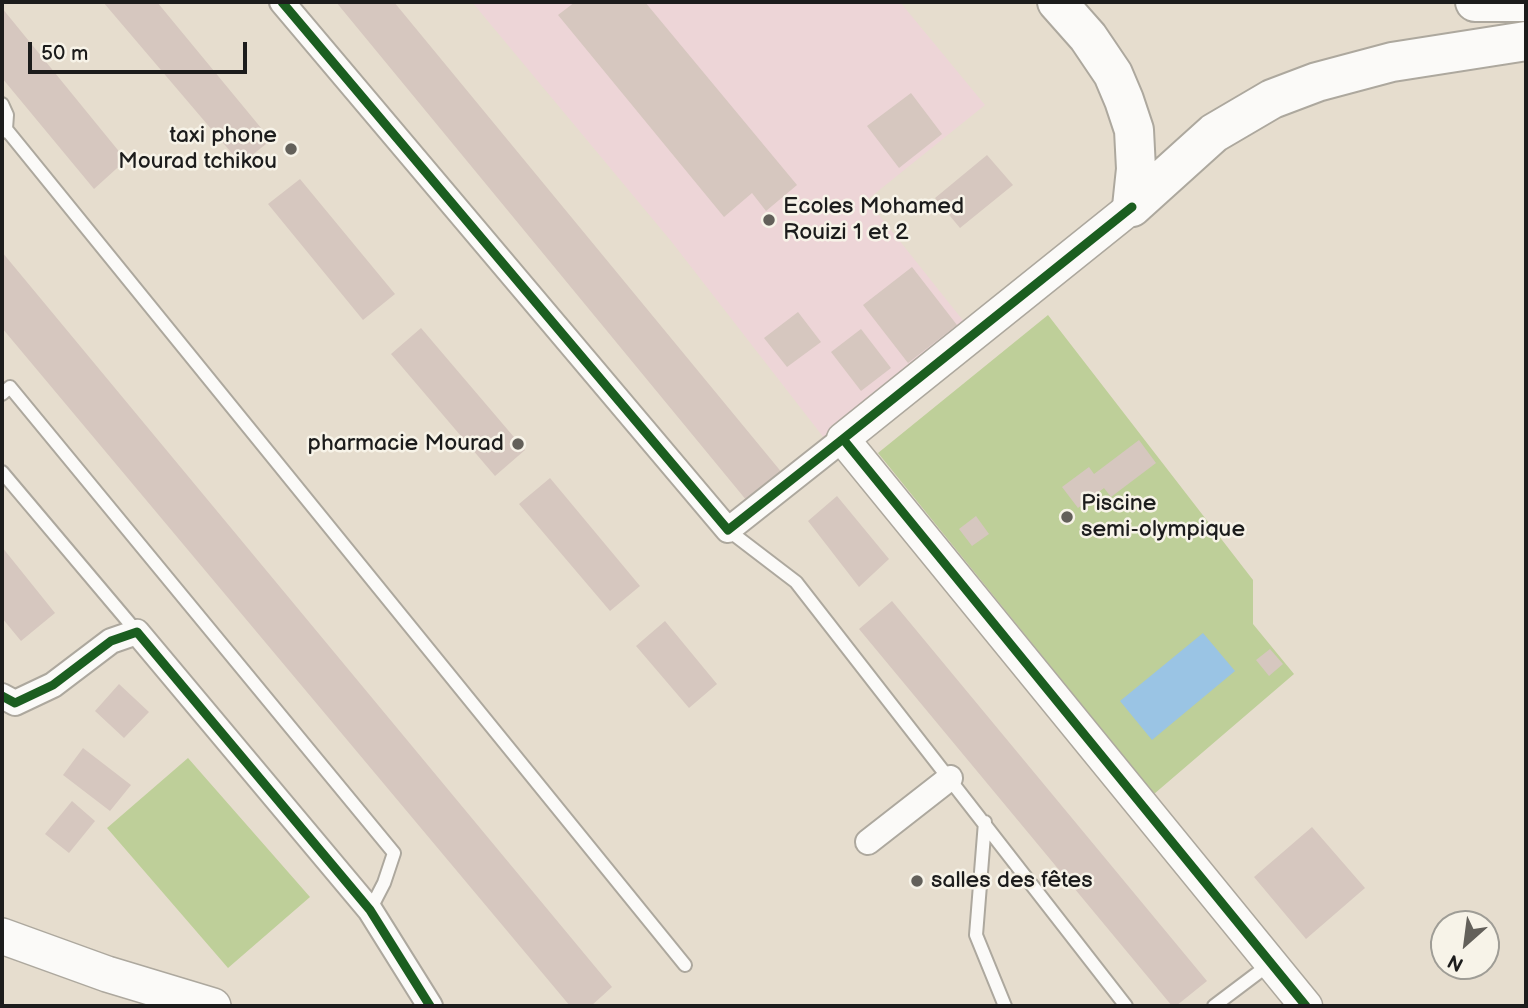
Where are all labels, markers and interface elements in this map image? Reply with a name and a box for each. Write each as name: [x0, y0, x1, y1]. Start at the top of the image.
scale bar: [32, 28, 250, 72]
text: 50 m: [41, 41, 88, 66]
place label: taxi phone Mourad tchikou: [118, 122, 277, 176]
marker: taxi phone Mourad tchikou: [283, 141, 299, 157]
place label: Ecoles Mohamed Rouizi 1 et 2: [783, 193, 964, 247]
marker: Ecoles Mohamed Rouizi 1 et 2: [761, 212, 777, 228]
place label: pharmacie Mourad: [308, 430, 504, 458]
marker: pharmacie Mourad: [510, 436, 526, 452]
place label: Piscine semi-olympique: [1081, 490, 1245, 544]
marker: Piscine semi-olympique: [1059, 509, 1075, 525]
place label: salles des fêtes: [931, 867, 1093, 895]
marker: salles des fêtes: [909, 873, 925, 889]
north arrow: [1430, 910, 1500, 980]
text: N: [1444, 949, 1468, 976]

